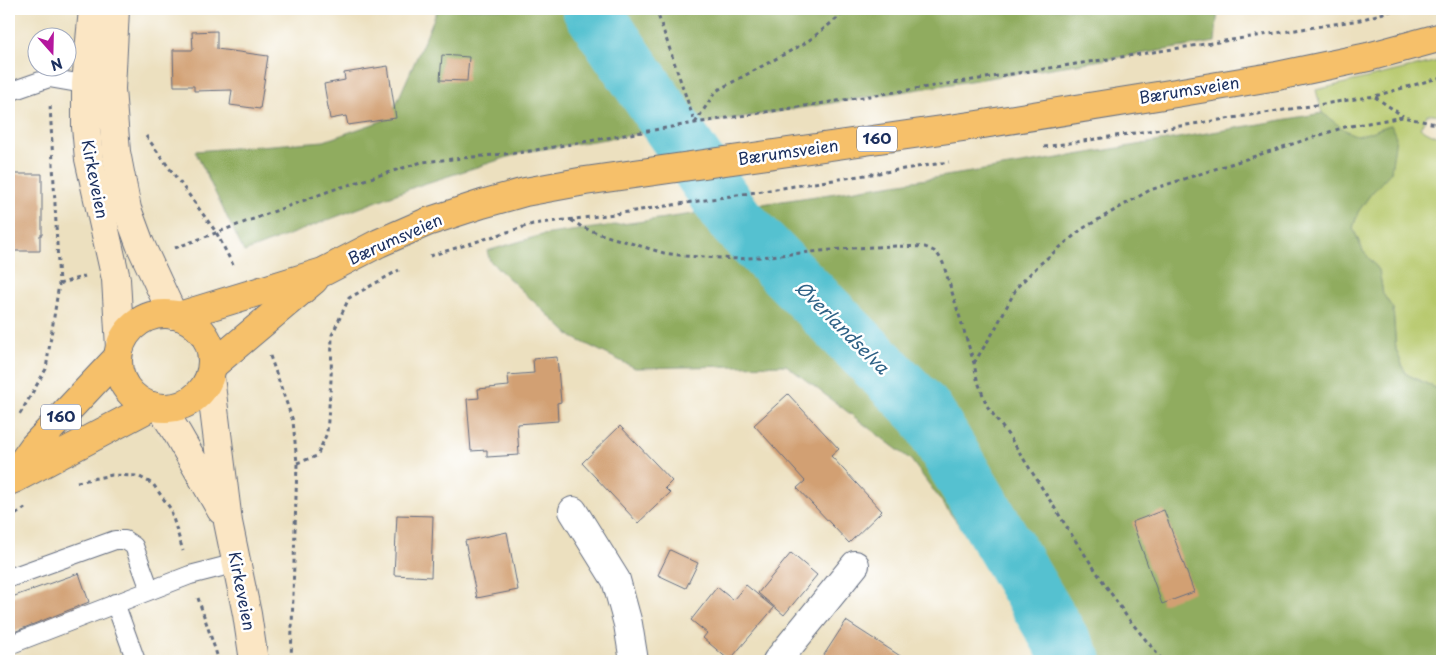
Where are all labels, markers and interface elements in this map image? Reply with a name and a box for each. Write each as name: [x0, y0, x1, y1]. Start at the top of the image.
north arrow: [28, 28, 78, 78]
text: N: [48, 53, 65, 76]
street label: Bærumsveien: [1137, 69, 1241, 109]
road number: 160: [857, 126, 897, 152]
street label: Bærumsveien: [736, 132, 840, 170]
street label: Kirkeveien: [77, 137, 115, 220]
street label: Bærumsveien: [343, 207, 446, 270]
water label: Øverlandselva: [790, 274, 896, 380]
road number: 160: [41, 404, 81, 430]
street label: Kirkeveien: [224, 549, 262, 632]

